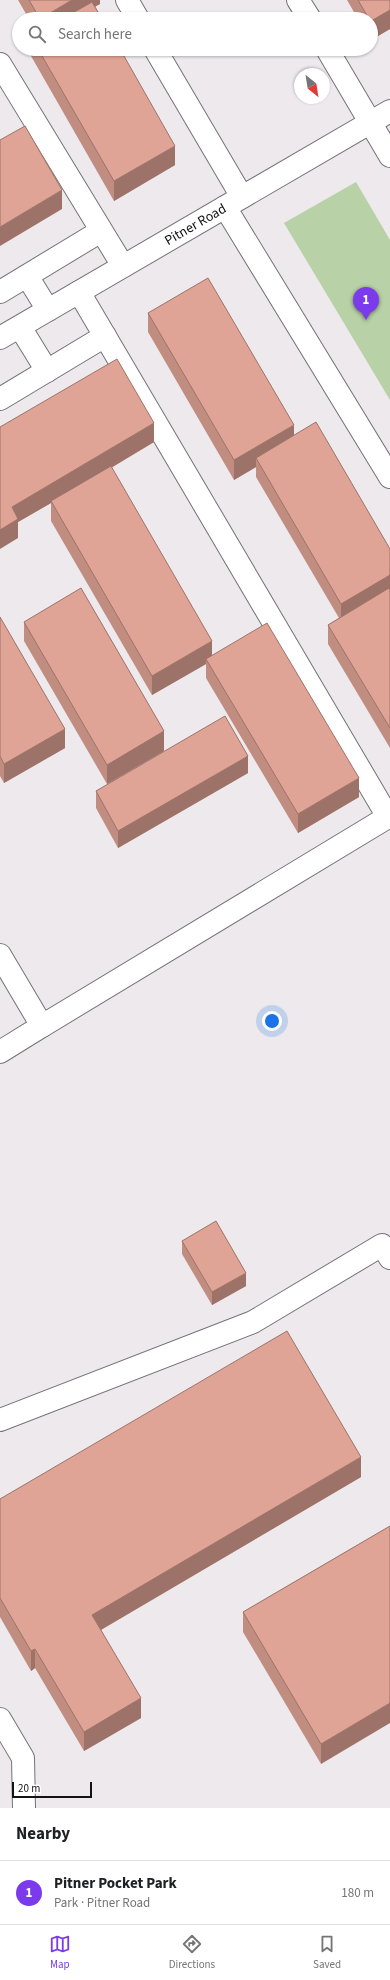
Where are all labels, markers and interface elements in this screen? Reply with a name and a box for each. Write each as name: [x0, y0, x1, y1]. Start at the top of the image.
search box: [12, 12, 378, 56]
icon: search: [26, 23, 48, 45]
text: Search here: [58, 24, 132, 45]
north arrow: [294, 68, 330, 104]
street label: Pitner Road: [161, 199, 230, 251]
pin: 1: [353, 287, 379, 320]
your location: [262, 1011, 282, 1031]
scale bar: [12, 1780, 92, 1799]
text: 20 m: [18, 1781, 40, 1796]
text: Nearby: [16, 1822, 70, 1846]
text: Pitner Pocket Park: [54, 1873, 177, 1894]
text: 1: [26, 1884, 32, 1902]
text: 180 m: [341, 1884, 374, 1902]
text: Park · Pitner Road: [54, 1894, 150, 1912]
tab: Map: [49, 1933, 71, 1972]
tab: Directions: [169, 1933, 215, 1972]
tab: Saved: [313, 1933, 341, 1972]

